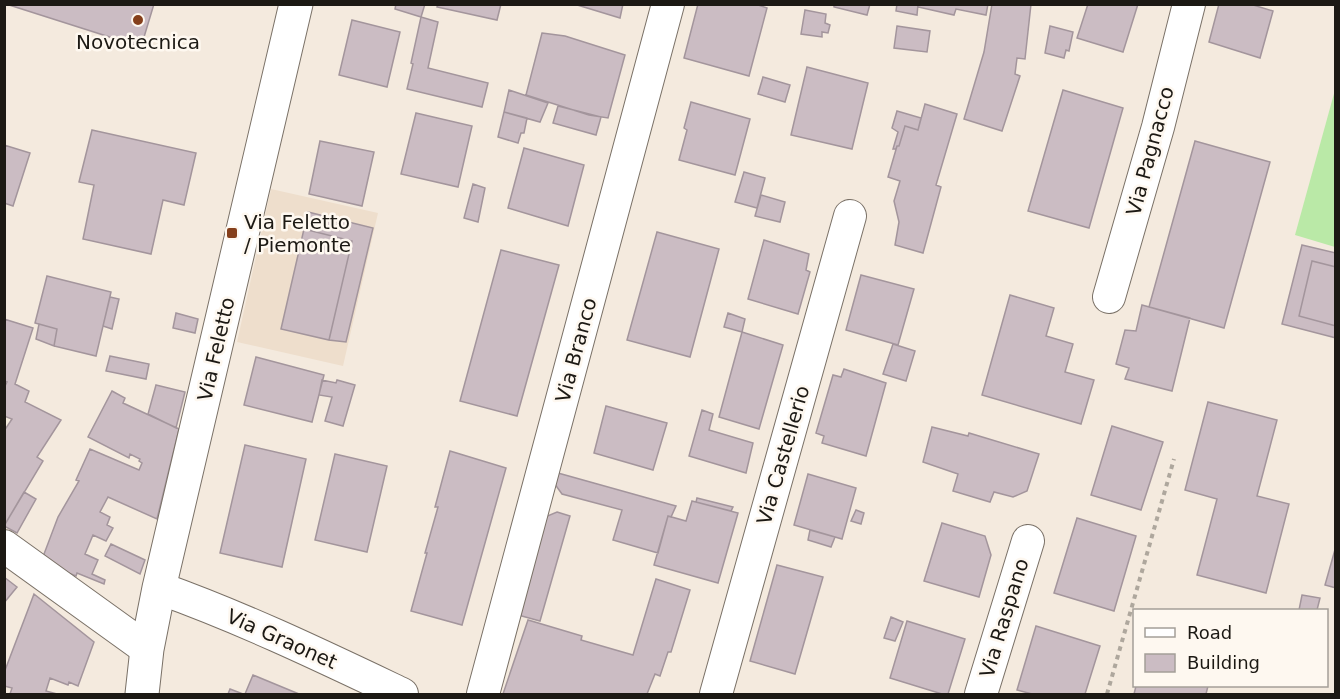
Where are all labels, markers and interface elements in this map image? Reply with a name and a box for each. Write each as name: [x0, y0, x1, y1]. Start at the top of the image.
marker: Novotecnica: [131, 13, 145, 27]
place label: Novotecnica: [76, 30, 200, 54]
street label: Via Pagnacco: [1121, 84, 1179, 218]
place label: Via Feletto / Piemonte: [244, 210, 351, 257]
marker: Via Feletto / Piemonte: [225, 226, 239, 240]
street label: Via Feletto: [192, 295, 240, 403]
street label: Via Branco: [550, 295, 602, 405]
street label: Via Castellerio: [752, 383, 814, 527]
street label: Via Raspano: [974, 555, 1034, 681]
street label: Via Graonet: [223, 604, 341, 674]
legend: [1133, 609, 1328, 687]
text: Road: [1187, 622, 1232, 643]
text: Building: [1187, 652, 1260, 673]

